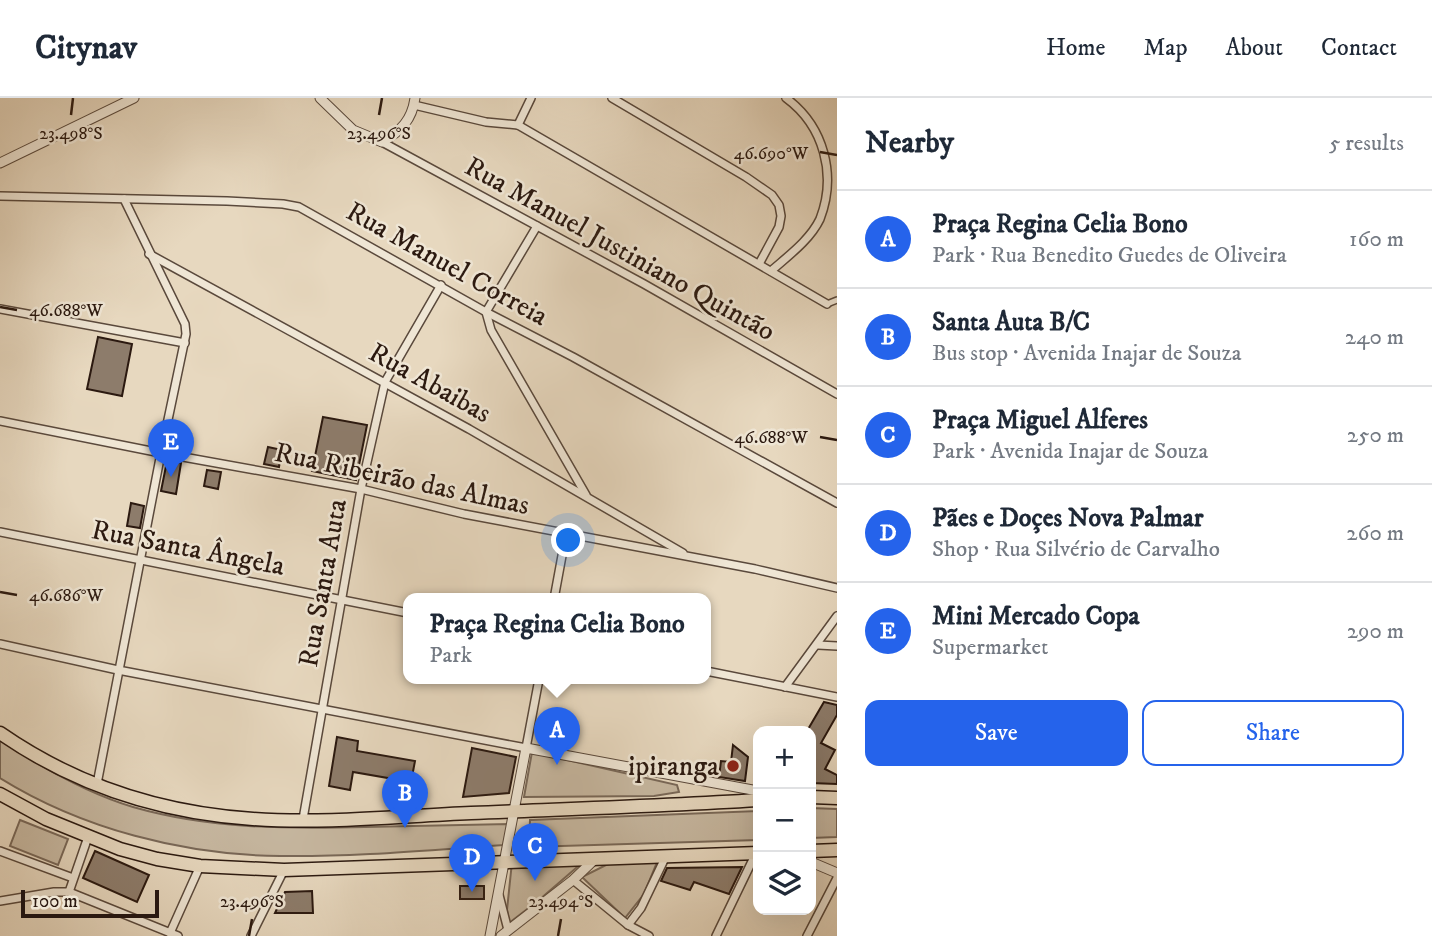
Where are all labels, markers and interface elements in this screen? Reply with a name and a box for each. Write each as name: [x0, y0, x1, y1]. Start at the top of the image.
text: Citynav: [35, 28, 137, 69]
text: Home: [1046, 33, 1105, 63]
text: Map: [1143, 33, 1188, 63]
text: About: [1226, 33, 1283, 63]
text: Contact: [1321, 33, 1397, 63]
text: 23.498°S: [39, 123, 103, 145]
text: 23.496°S: [347, 123, 411, 145]
text: Nearby: [865, 125, 954, 162]
text: 5 results: [1329, 129, 1404, 158]
text: 46.690°W: [734, 143, 809, 165]
street label: Rua Manuel Justiniano Quintão: [459, 149, 781, 349]
street label: Rua Manuel Correia: [340, 194, 554, 334]
text: Praça Regina Celia Bono: [932, 208, 1188, 241]
text: A: [881, 225, 895, 254]
text: 160 m: [1349, 225, 1404, 254]
text: Park · Rua Benedito Guedes de Oliveira: [932, 241, 1287, 270]
text: 46.688°W: [29, 300, 103, 322]
text: Santa Auta B/C: [932, 306, 1090, 339]
text: B: [881, 323, 895, 352]
text: 240 m: [1345, 323, 1404, 352]
street label: Rua Abaibas: [363, 335, 497, 431]
text: Bus stop · Avenida Inajar de Souza: [932, 339, 1241, 368]
text: Praça Miguel Alferes: [932, 404, 1148, 437]
pin: E: [148, 419, 194, 477]
text: C: [880, 421, 896, 450]
text: 250 m: [1347, 421, 1404, 450]
text: 46.688°W: [734, 427, 808, 449]
street label: Rua Ribeirão das Almas: [271, 435, 533, 523]
text: Park · Avenida Inajar de Souza: [932, 437, 1208, 466]
street label: Rua Santa Auta: [291, 496, 355, 670]
text: Pães e Doçes Nova Palmar: [932, 502, 1203, 535]
street label: Rua Santa Ângela: [88, 511, 288, 584]
text: D: [879, 519, 897, 548]
text: 260 m: [1346, 519, 1404, 548]
your location: [551, 523, 585, 557]
text: Shop · Rua Silvério de Carvalho: [932, 535, 1220, 564]
text: 46.686°W: [29, 585, 104, 607]
popup: [403, 593, 711, 684]
text: Mini Mercado Copa: [932, 600, 1140, 633]
text: Praça Regina Celia Bono: [429, 608, 685, 641]
text: E: [880, 617, 896, 646]
text: 290 m: [1347, 617, 1404, 646]
text: Supermarket: [932, 633, 1048, 662]
text: Park: [429, 641, 472, 670]
button: Save: [865, 700, 1128, 766]
button: Share: [1142, 700, 1404, 766]
pin: A: [534, 707, 580, 765]
map controls: [753, 726, 816, 915]
button: +: [753, 726, 816, 789]
place label: ipiranga: [628, 749, 719, 784]
marker: ipiranga: [725, 758, 741, 774]
pin: B: [382, 770, 428, 828]
button: −: [753, 789, 816, 852]
pin: C: [512, 823, 558, 881]
pin: D: [449, 834, 495, 892]
button: layers: [753, 852, 816, 915]
scale bar: [21, 887, 159, 919]
text: 100 m: [32, 890, 78, 913]
text: 23.496°S: [220, 891, 284, 913]
text: 23.494°S: [529, 891, 593, 913]

